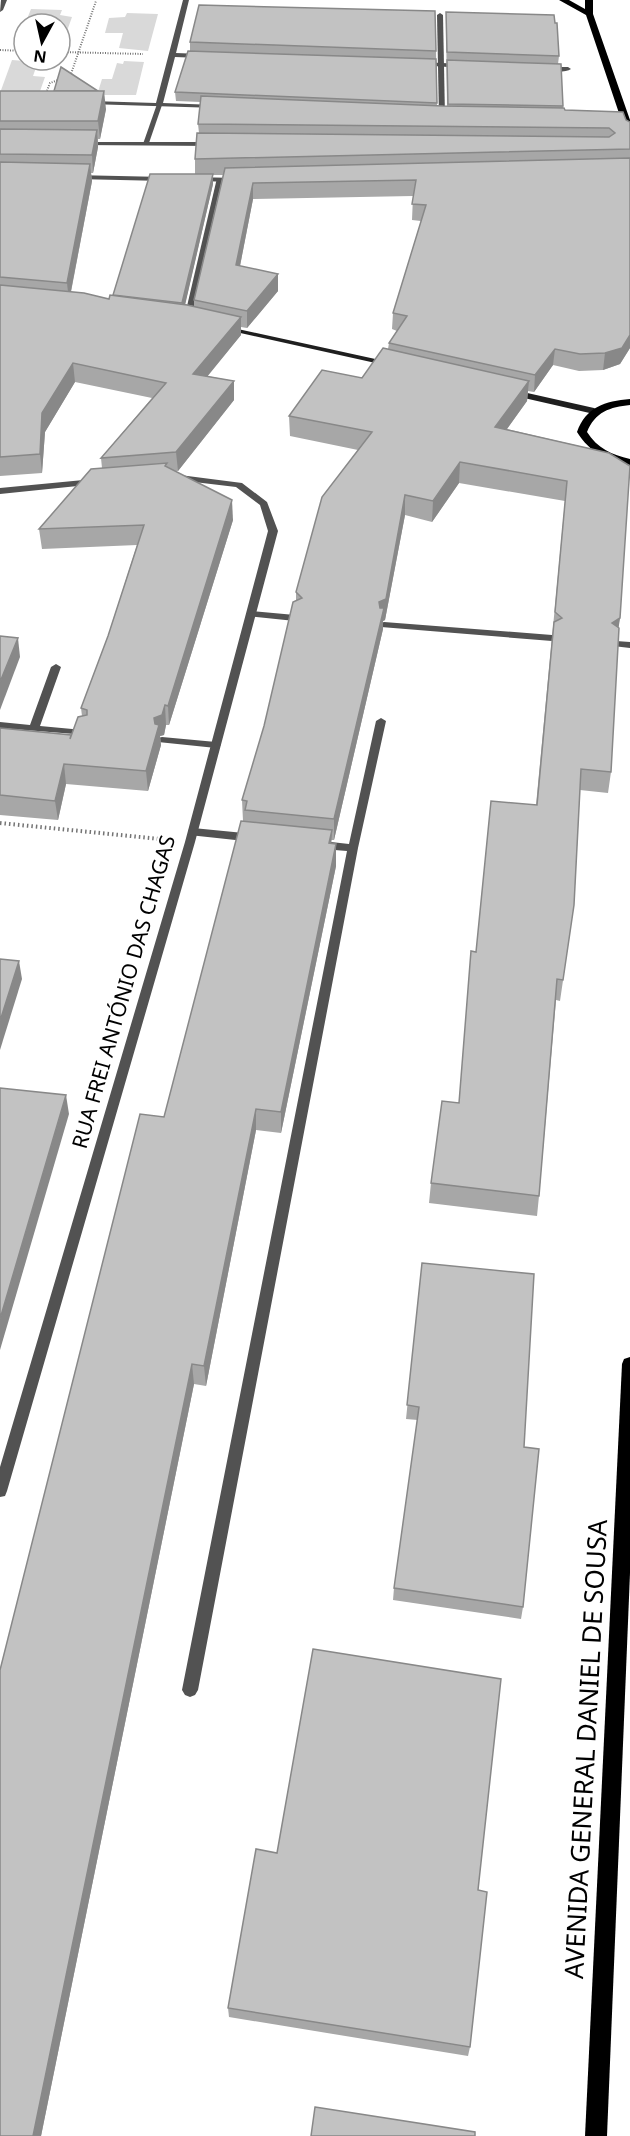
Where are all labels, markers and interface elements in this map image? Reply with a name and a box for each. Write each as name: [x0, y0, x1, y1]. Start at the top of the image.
north arrow: [12, 12, 72, 72]
text: N: [32, 45, 48, 69]
street label: RUA FREI ANTÓNIO DAS CHAGAS: [65, 832, 181, 1152]
street label: AVENIDA GENERAL DANIEL DE SOUSA: [555, 1518, 615, 1980]

